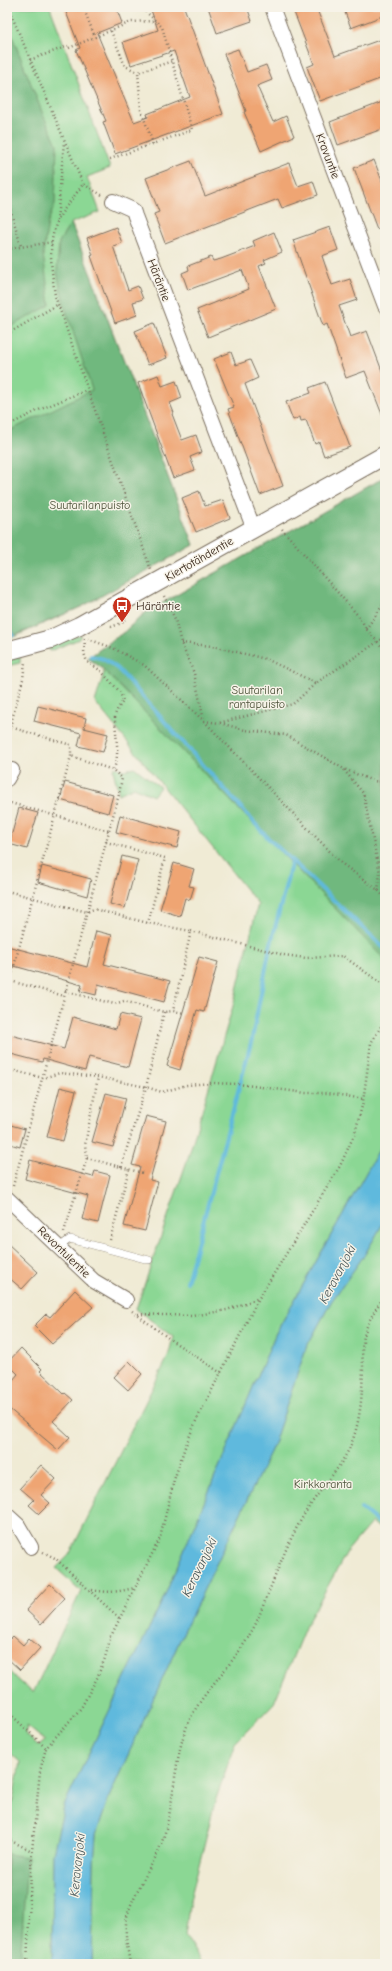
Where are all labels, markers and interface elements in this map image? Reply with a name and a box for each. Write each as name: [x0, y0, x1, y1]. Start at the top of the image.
street label: Kravuntie: [313, 131, 343, 181]
street label: Häräntie: [145, 257, 173, 303]
park label: Suutarilanpuisto: [50, 498, 130, 512]
street label: Kiertotähdentie: [162, 534, 236, 584]
bus stop icon: Häräntie: [111, 595, 133, 623]
place label: Häräntie: [136, 599, 180, 613]
park label: Suutarilan rantapuisto: [229, 683, 285, 711]
street label: Revontulentie: [35, 1223, 93, 1281]
water label: Keravanjoki: [315, 1241, 359, 1306]
park label: Kirkkoranta: [294, 1477, 352, 1491]
water label: Keravanjoki: [178, 1534, 220, 1599]
water label: Keravanjoki: [66, 1831, 88, 1898]

